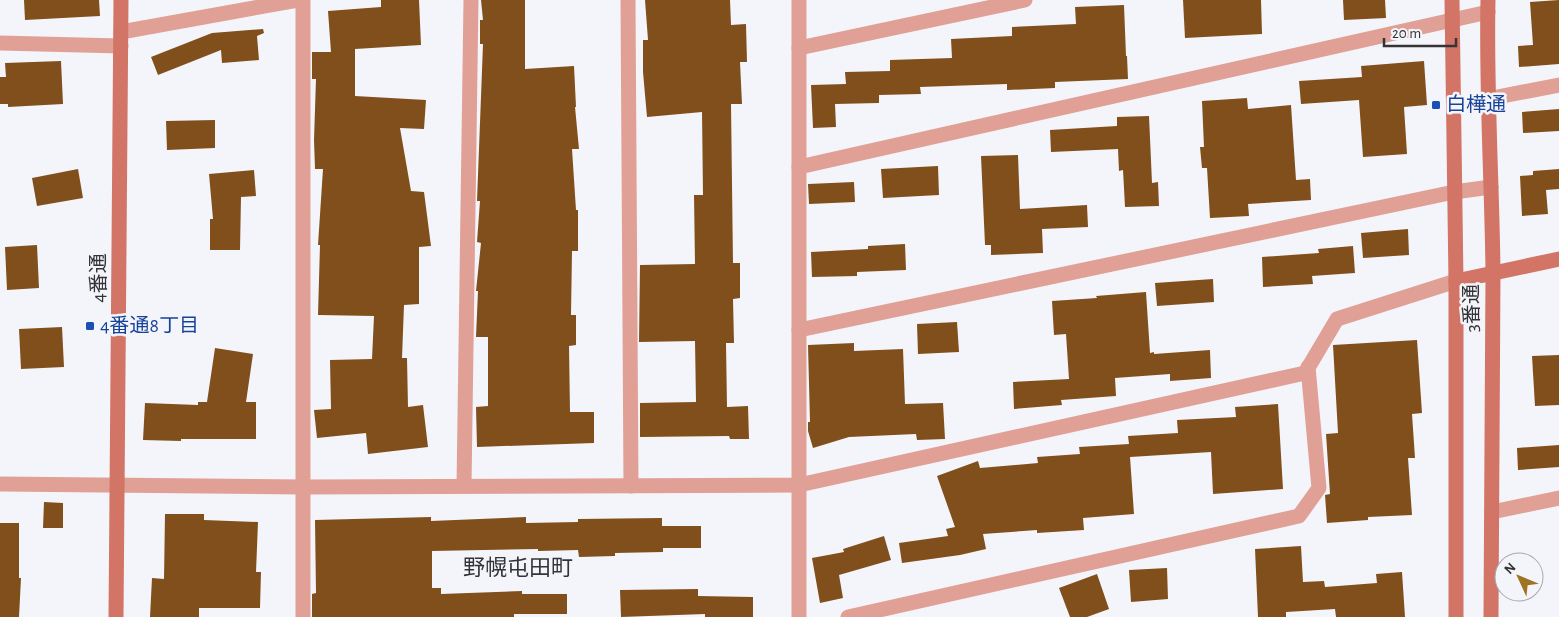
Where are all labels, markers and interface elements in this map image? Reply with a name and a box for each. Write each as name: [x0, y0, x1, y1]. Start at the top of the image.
scale bar: [1384, 15, 1456, 47]
text: 20 m: [1392, 26, 1421, 41]
place label: 白樺通: [1446, 94, 1506, 115]
marker: 白樺通: [1430, 99, 1442, 111]
street label: 4番通: [88, 253, 109, 303]
street label: 3番通: [1461, 284, 1482, 332]
place label: 4番通8丁目: [100, 315, 199, 336]
marker: 4番通8丁目: [84, 320, 96, 332]
north arrow: [1494, 552, 1544, 602]
district label: 野幌屯田町: [463, 556, 573, 579]
text: N: [1502, 560, 1519, 577]

